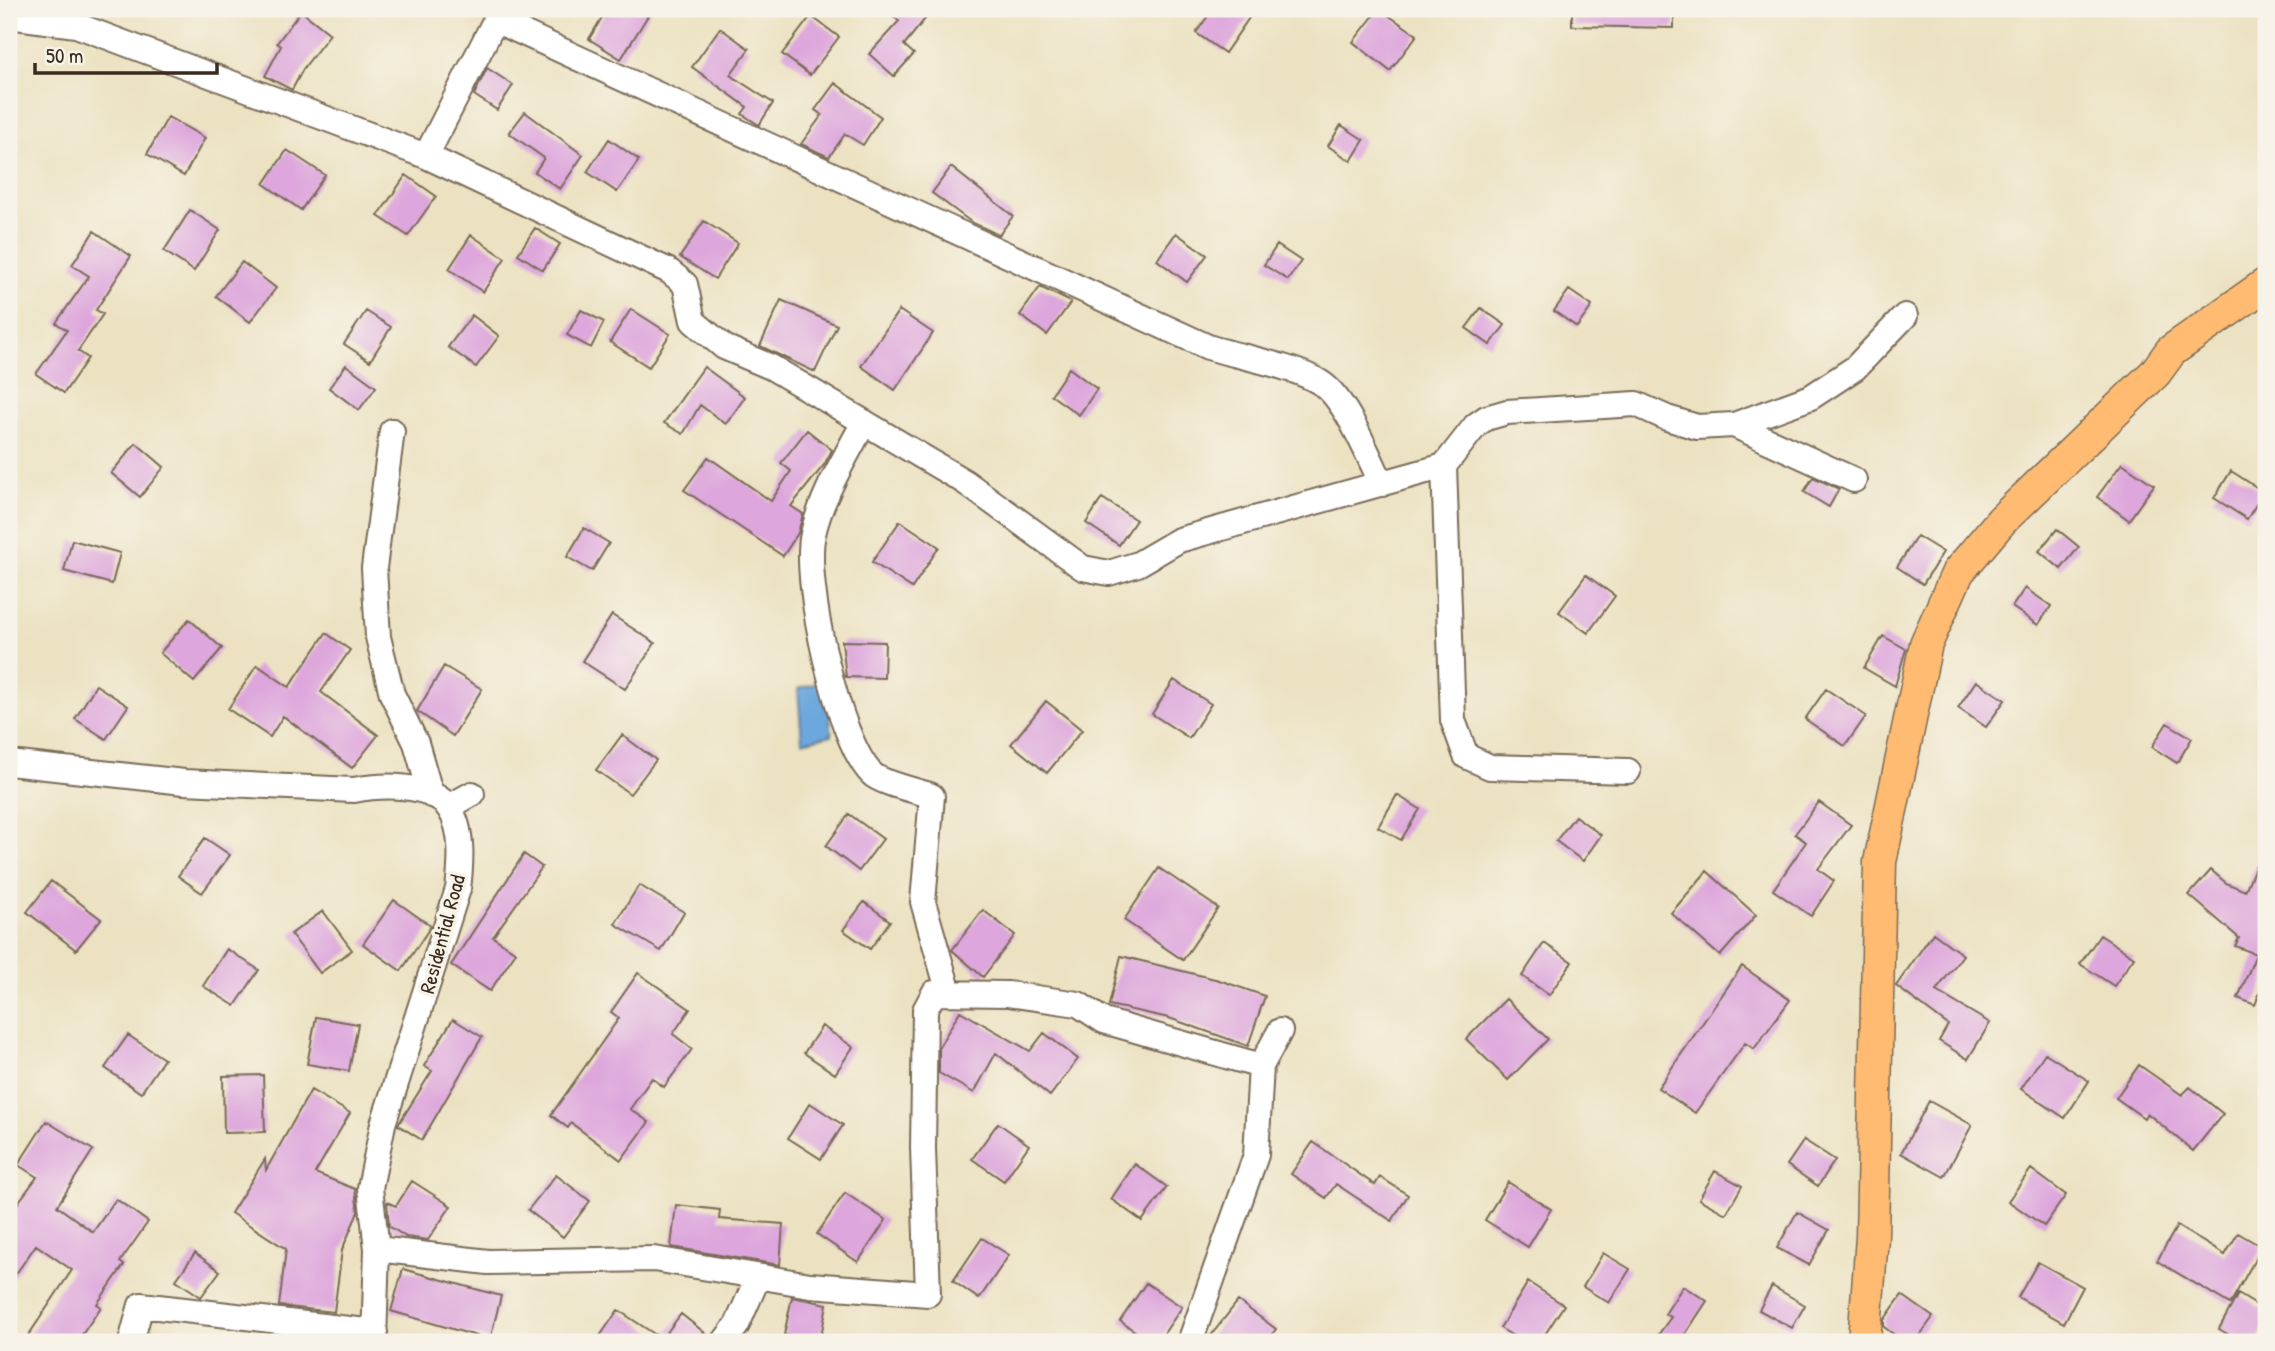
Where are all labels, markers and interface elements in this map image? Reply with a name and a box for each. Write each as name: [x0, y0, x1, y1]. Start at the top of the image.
scale bar: [35, 32, 217, 76]
text: 50 m: [46, 41, 83, 70]
street label: Residential Road: [412, 871, 472, 997]

